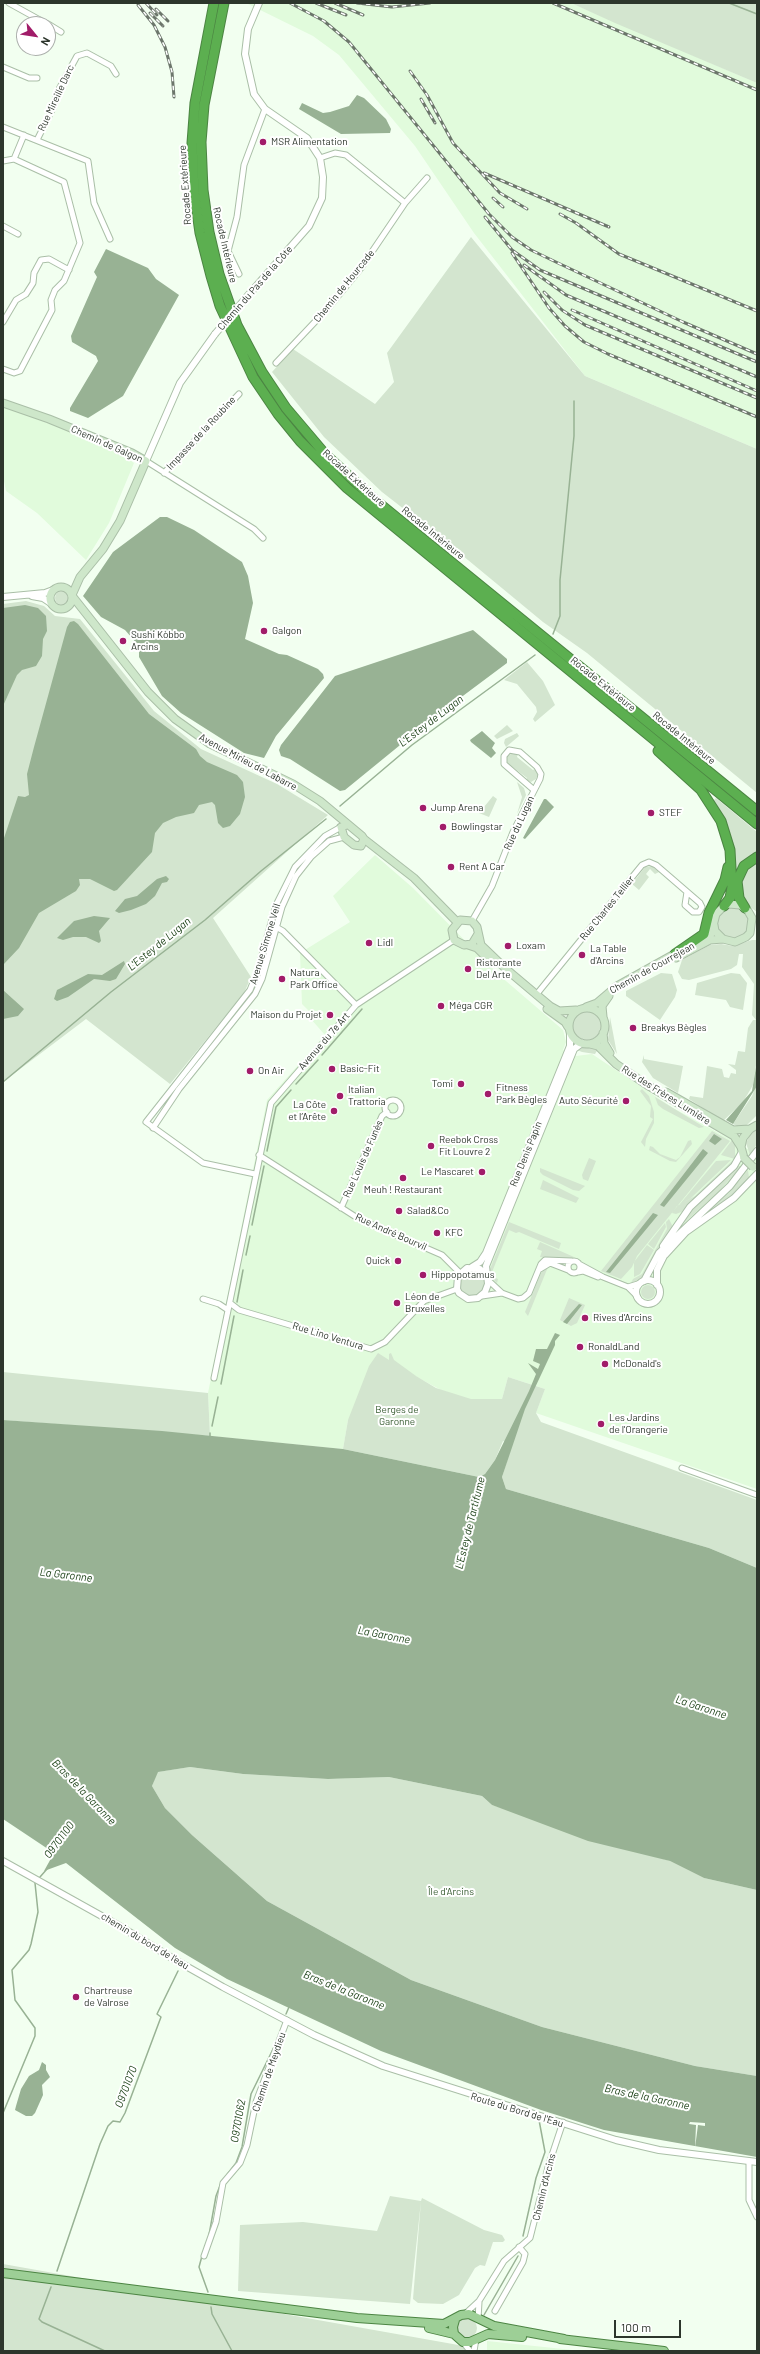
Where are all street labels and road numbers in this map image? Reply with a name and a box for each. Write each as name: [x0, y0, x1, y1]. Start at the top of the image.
street label: Rue Mireille Darc: [35, 63, 77, 133]
street label: Rocade Extérieure: [176, 145, 194, 225]
street label: Rocade Intérieure: [210, 206, 240, 284]
street label: Chemin du Pas de la Côte: [215, 243, 295, 333]
street label: Chemin de Hourcade: [311, 247, 377, 325]
street label: Impasse de la Roubine: [164, 394, 238, 472]
street label: Chemin de Galgon: [69, 423, 145, 465]
street label: Rocade Extérieure: [320, 447, 388, 509]
street label: Rocade Intérieure: [399, 504, 467, 562]
street label: Rocade Extérieure: [568, 654, 638, 714]
street label: Rocade Intérieure: [650, 709, 718, 767]
street label: Avenue Mirieu de Labarre: [197, 731, 299, 793]
street label: Rue du Lugan: [501, 794, 537, 852]
street label: Rue Charles Tellier: [577, 873, 637, 943]
street label: Avenue Simone Veil: [247, 902, 283, 986]
street label: Chemin de Courrejean: [607, 940, 697, 996]
street label: Avenue du 7e Art: [296, 1010, 352, 1072]
street label: Rue des Frères Lumière: [619, 1063, 713, 1127]
street label: Rue Louis de Funès: [340, 1118, 386, 1200]
street label: Rue Denis Papin: [507, 1120, 545, 1188]
street label: Rue André Bourvil: [353, 1211, 429, 1253]
street label: Rue Lino Ventura: [291, 1319, 365, 1353]
street label: chemin du bord de l'eau: [99, 1910, 191, 1972]
street label: Chemin de Meydieu: [250, 2031, 288, 2113]
street label: Route du Bord de l'Eau: [469, 2090, 565, 2130]
street label: Chemin d'Arcins: [530, 2152, 558, 2222]

